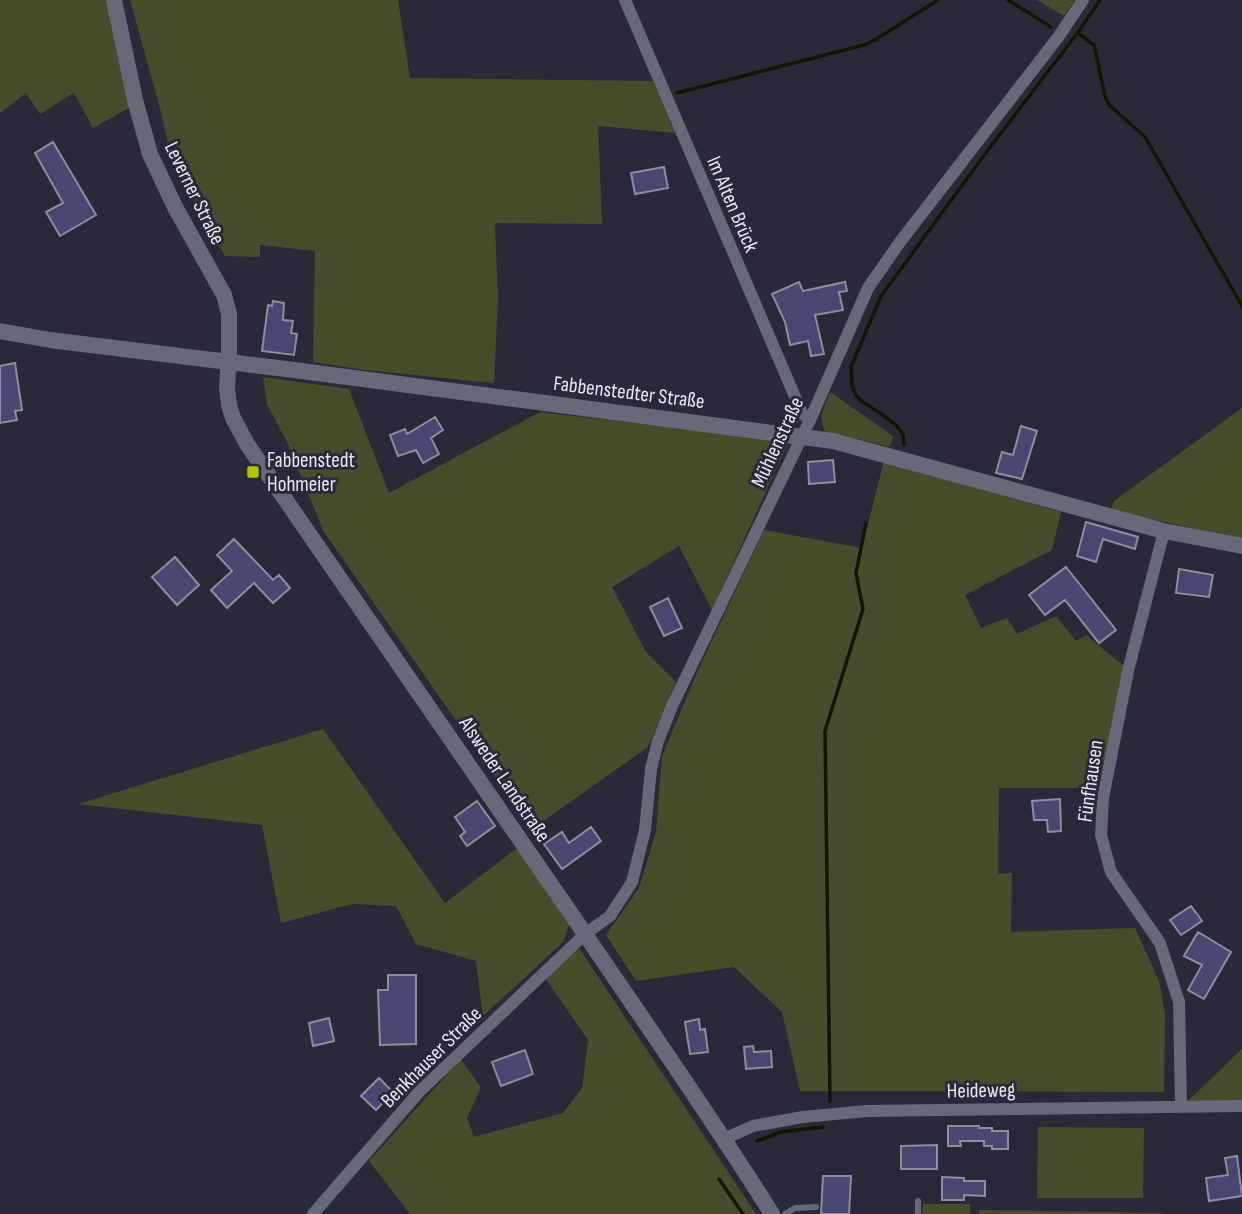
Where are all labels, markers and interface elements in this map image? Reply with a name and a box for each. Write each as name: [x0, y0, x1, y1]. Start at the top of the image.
street label: Leverner Straße: [159, 138, 230, 249]
street label: Im Alten Brück: [701, 152, 764, 256]
street label: Fabbenstedter Straße: [552, 371, 706, 414]
street label: Mühlenstraße: [746, 393, 809, 491]
place label: Fabbenstedt Hohmeier: [267, 448, 355, 497]
marker: Fabbenstedt Hohmeier: [245, 464, 261, 480]
street label: Alsweder Landstraße: [453, 711, 556, 847]
street label: Fünfhausen: [1072, 738, 1109, 824]
street label: Benkhauser Straße: [376, 1002, 487, 1113]
street label: Heideweg: [946, 1077, 1016, 1104]

